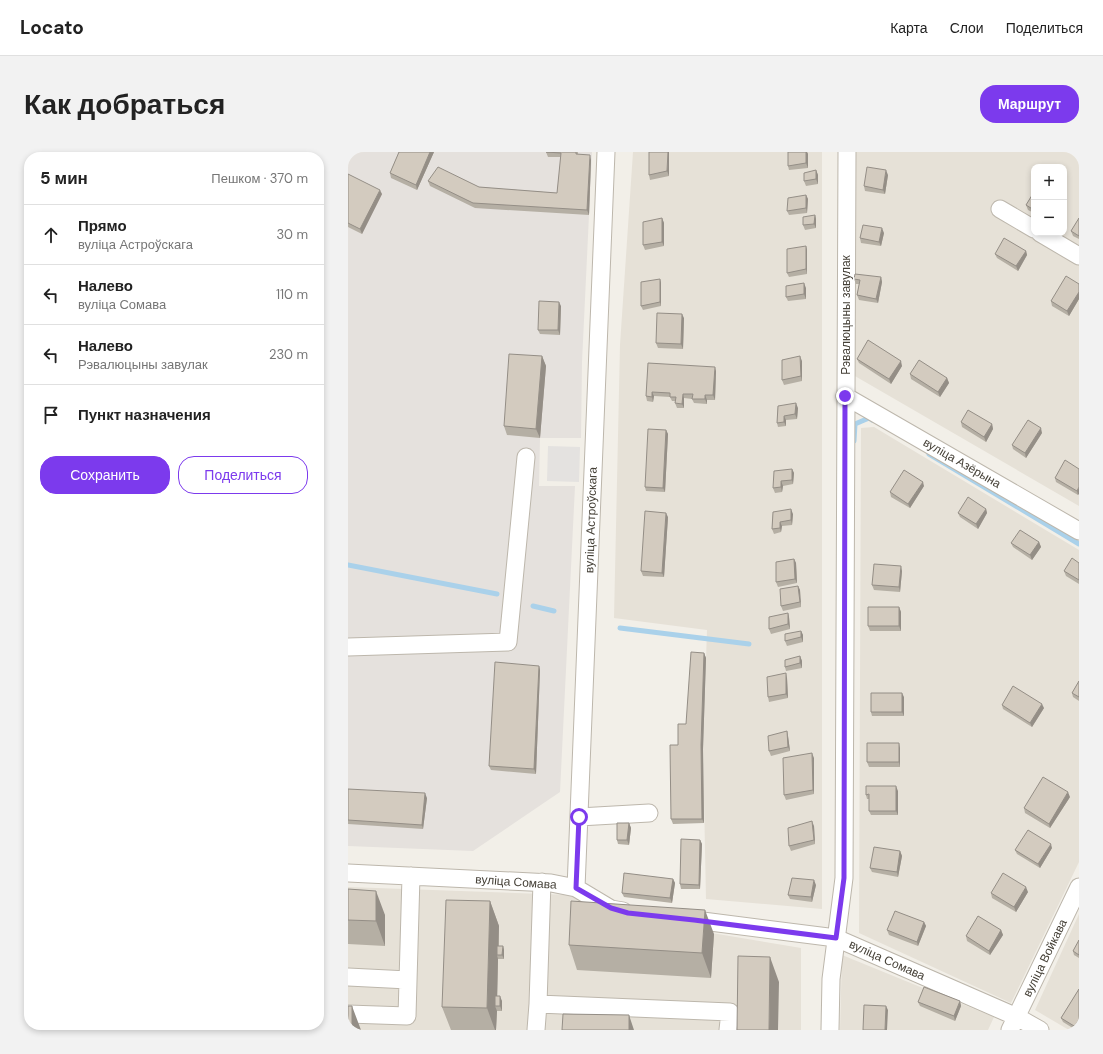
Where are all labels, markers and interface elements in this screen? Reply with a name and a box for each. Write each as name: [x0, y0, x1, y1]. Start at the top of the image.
text: Locato: [20, 15, 84, 40]
text: Карта: [890, 19, 928, 37]
text: Слои: [950, 19, 984, 37]
text: Поделиться: [1006, 19, 1083, 37]
button: Маршрут: [980, 85, 1079, 123]
text: Как добраться: [24, 86, 225, 123]
map controls: [1031, 164, 1067, 236]
button: +: [1031, 164, 1067, 200]
text: 5 мин: [40, 167, 88, 189]
text: Пешком · 370 m: [211, 170, 308, 187]
button: −: [1031, 200, 1067, 236]
text: Прямо: [78, 216, 127, 236]
icon: ahead: [40, 224, 62, 246]
text: 30 m: [276, 226, 308, 243]
text: вуліца Астроўскага: [78, 236, 193, 253]
street label: Рэвалюцыны завулак: [838, 254, 854, 375]
text: Налево: [78, 276, 133, 296]
icon: left: [40, 284, 62, 306]
text: 110 m: [276, 286, 308, 303]
text: вуліца Сомава: [78, 296, 166, 313]
text: Налево: [78, 336, 133, 356]
icon: left: [40, 344, 62, 366]
text: 230 m: [269, 346, 308, 363]
text: Рэвалюцыны завулак: [78, 356, 208, 373]
route end: [836, 387, 854, 405]
icon: arrive: [40, 404, 62, 426]
text: Пункт назначения: [78, 405, 211, 425]
street label: вуліца Азёрына: [920, 434, 1004, 492]
button: Сохранить: [40, 456, 170, 494]
button: Поделиться: [178, 456, 308, 494]
street label: вуліца Астроўскага: [581, 466, 601, 573]
route start: [570, 808, 588, 826]
street label: вуліца Сомава: [475, 871, 557, 893]
street label: вуліца Войкава: [1019, 916, 1071, 1000]
street label: вуліца Сомава: [847, 936, 928, 984]

